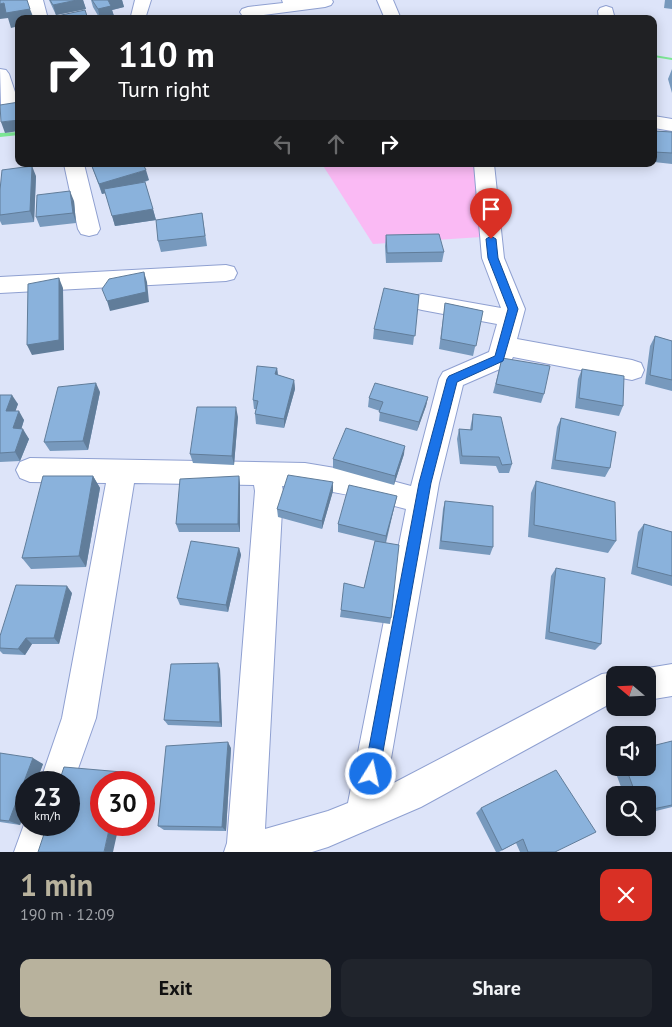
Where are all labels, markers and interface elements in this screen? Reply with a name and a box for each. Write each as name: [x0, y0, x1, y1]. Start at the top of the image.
text: 110 m: [118, 31, 215, 77]
icon: right: [35, 35, 100, 100]
text: Turn right: [118, 75, 210, 103]
icon: left: [269, 130, 297, 158]
icon: ahead: [322, 130, 350, 158]
icon: right: [375, 130, 403, 158]
pin: [470, 188, 512, 239]
icon: arrive: [477, 195, 505, 223]
north arrow: [606, 666, 656, 716]
map controls: [606, 666, 656, 836]
button: sound: [606, 726, 656, 776]
position arrow: [344, 747, 396, 799]
speed limit sign: 30: [90, 771, 155, 836]
text: 23: [33, 781, 62, 813]
button: search: [606, 786, 656, 836]
text: km/h: [34, 808, 61, 823]
text: 1 min: [20, 865, 93, 904]
button: close: [600, 869, 652, 921]
text: 190 m · 12:09: [20, 904, 115, 924]
button: Exit: [20, 959, 331, 1017]
button: Share: [341, 959, 652, 1017]

